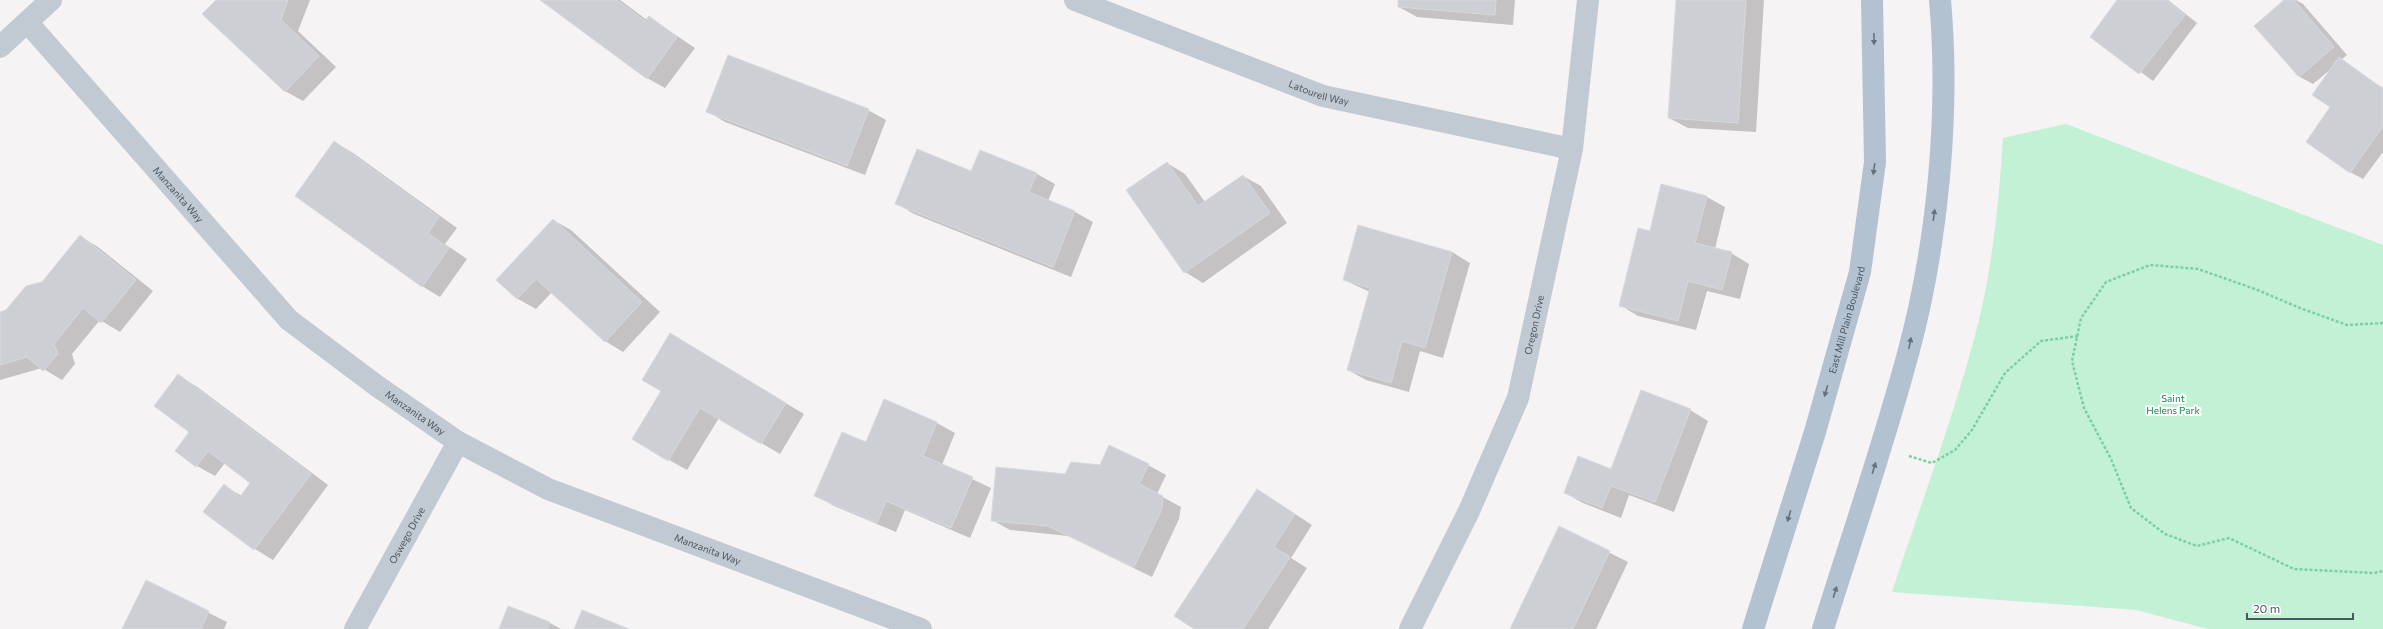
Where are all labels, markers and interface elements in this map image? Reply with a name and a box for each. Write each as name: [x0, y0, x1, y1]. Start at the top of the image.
one-way arrow: [1871, 33, 1877, 46]
street label: Latourell Way: [1287, 77, 1350, 107]
one-way arrow: [1871, 163, 1877, 175]
street label: Manzanita Way: [151, 164, 206, 225]
one-way arrow: [1931, 209, 1937, 221]
street label: East Mill Plain Boulevard: [1826, 265, 1867, 375]
street label: Oregon Drive: [1522, 294, 1546, 356]
one-way arrow: [1908, 337, 1914, 349]
one-way arrow: [1823, 386, 1829, 398]
street label: Manzanita Way: [383, 388, 448, 437]
park label: Saint Helens Park: [2146, 392, 2200, 416]
one-way arrow: [1871, 461, 1877, 473]
street label: Oswego Drive: [386, 505, 427, 566]
one-way arrow: [1786, 510, 1792, 522]
street label: Manzanita Way: [673, 531, 743, 567]
one-way arrow: [1832, 585, 1838, 597]
scale bar: [2247, 595, 2353, 621]
text: 20 m: [2253, 601, 2280, 615]

